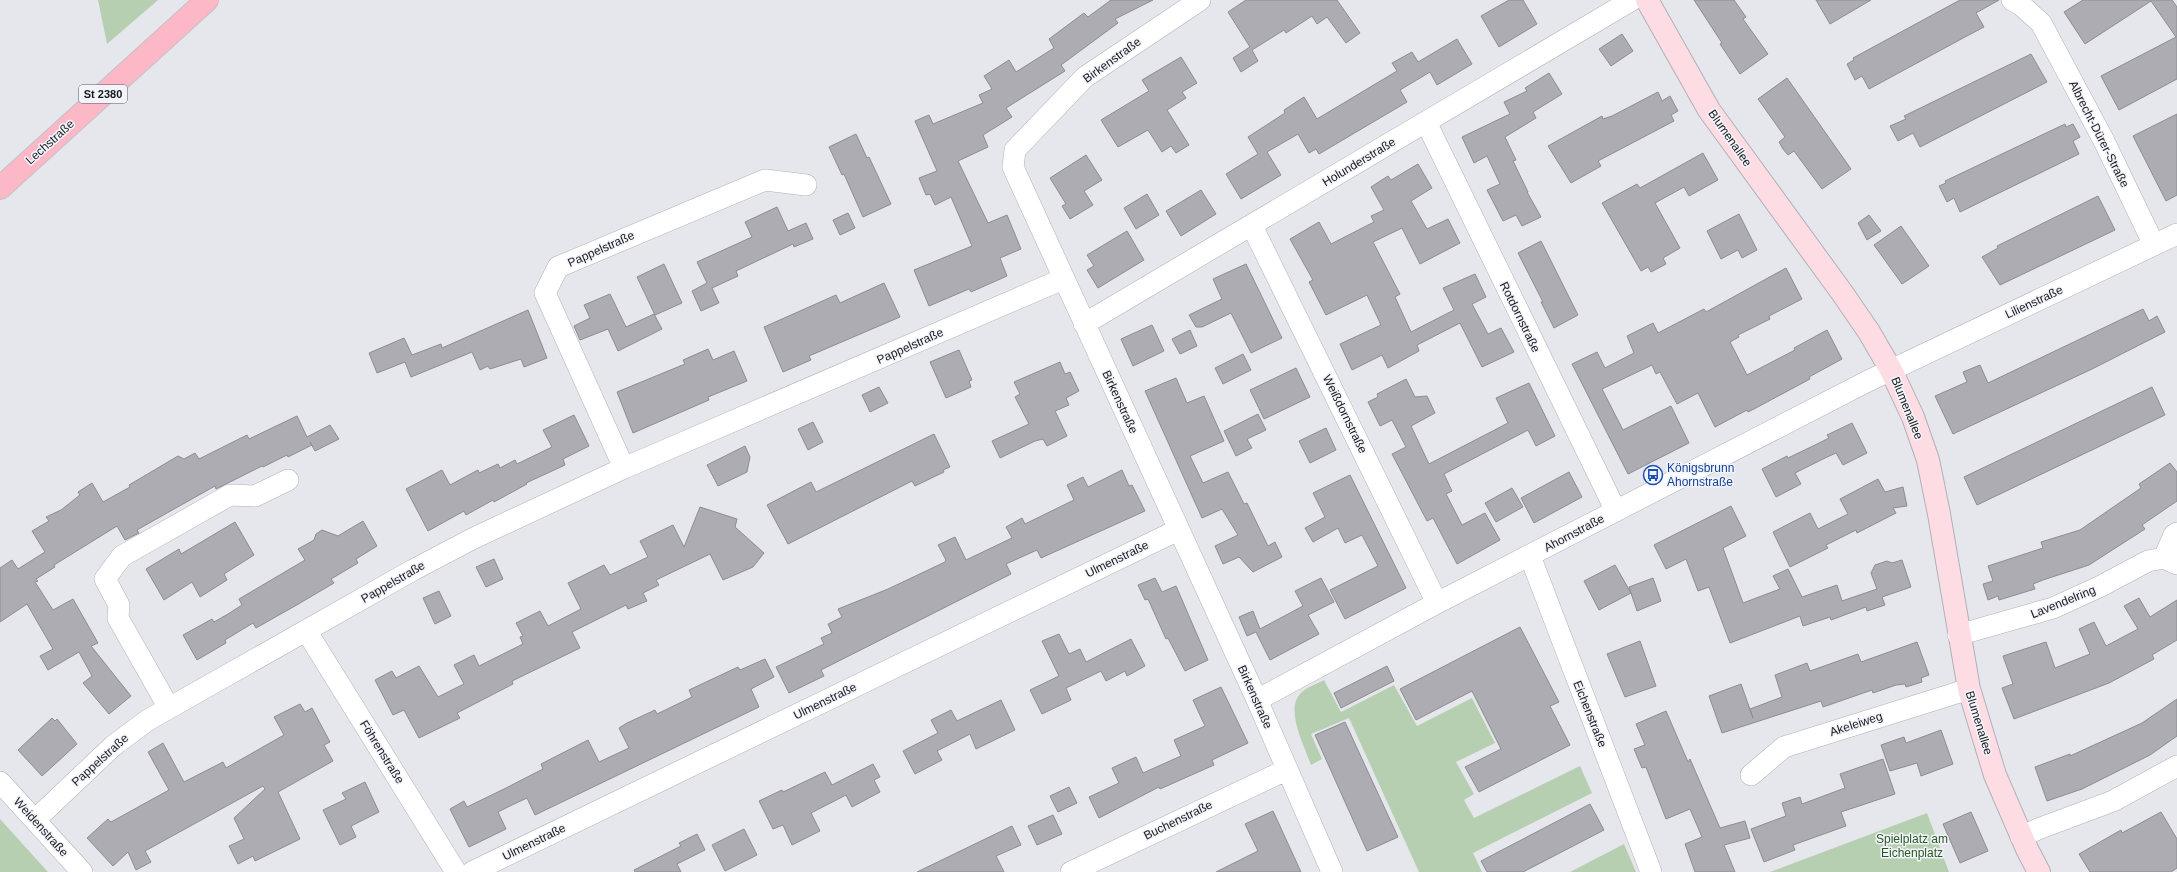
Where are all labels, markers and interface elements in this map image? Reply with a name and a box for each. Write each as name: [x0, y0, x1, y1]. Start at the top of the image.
street label: Birkenstraße: [1080, 34, 1144, 86]
street label: Albrecht-Dürer-Straße: [2066, 78, 2132, 190]
road number: St 2380: [79, 85, 127, 103]
street label: Blumenallee: [1705, 107, 1755, 169]
street label: Lechstraße: [23, 116, 77, 167]
street label: Holunderstraße: [1320, 135, 1398, 189]
street label: Pappelstraße: [566, 228, 637, 270]
street label: Rotdornstraße: [1497, 279, 1543, 355]
street label: Lilienstraße: [2003, 282, 2065, 321]
street label: Pappelstraße: [875, 325, 946, 367]
street label: Birkenstraße: [1099, 368, 1141, 436]
street label: Weißdornstraße: [1320, 372, 1370, 456]
street label: Blumenallee: [1888, 375, 1926, 442]
place label: Königsbrunn Ahornstraße: [1667, 461, 1734, 489]
bus stop icon: Königsbrunn Ahornstraße: [1642, 464, 1664, 486]
street label: Ahornstraße: [1542, 511, 1607, 555]
street label: Ulmenstraße: [1083, 538, 1151, 580]
street label: Pappelstraße: [359, 558, 428, 606]
street label: Lavendelring: [2029, 583, 2097, 621]
street label: Birkenstraße: [1235, 663, 1275, 731]
street label: Eichenstraße: [1570, 679, 1610, 750]
street label: Ulmenstraße: [791, 680, 859, 722]
street label: Blumenallee: [1963, 689, 1995, 757]
street label: Akeleiweg: [1828, 709, 1884, 739]
street label: Föhrenstraße: [357, 718, 407, 787]
street label: Pappelstraße: [69, 731, 131, 789]
street label: Weidenstraße: [11, 795, 71, 860]
street label: Buchenstraße: [1141, 797, 1215, 843]
street label: Ulmenstraße: [500, 821, 568, 863]
park label: Spielplatz am Eichenplatz: [1876, 832, 1948, 860]

